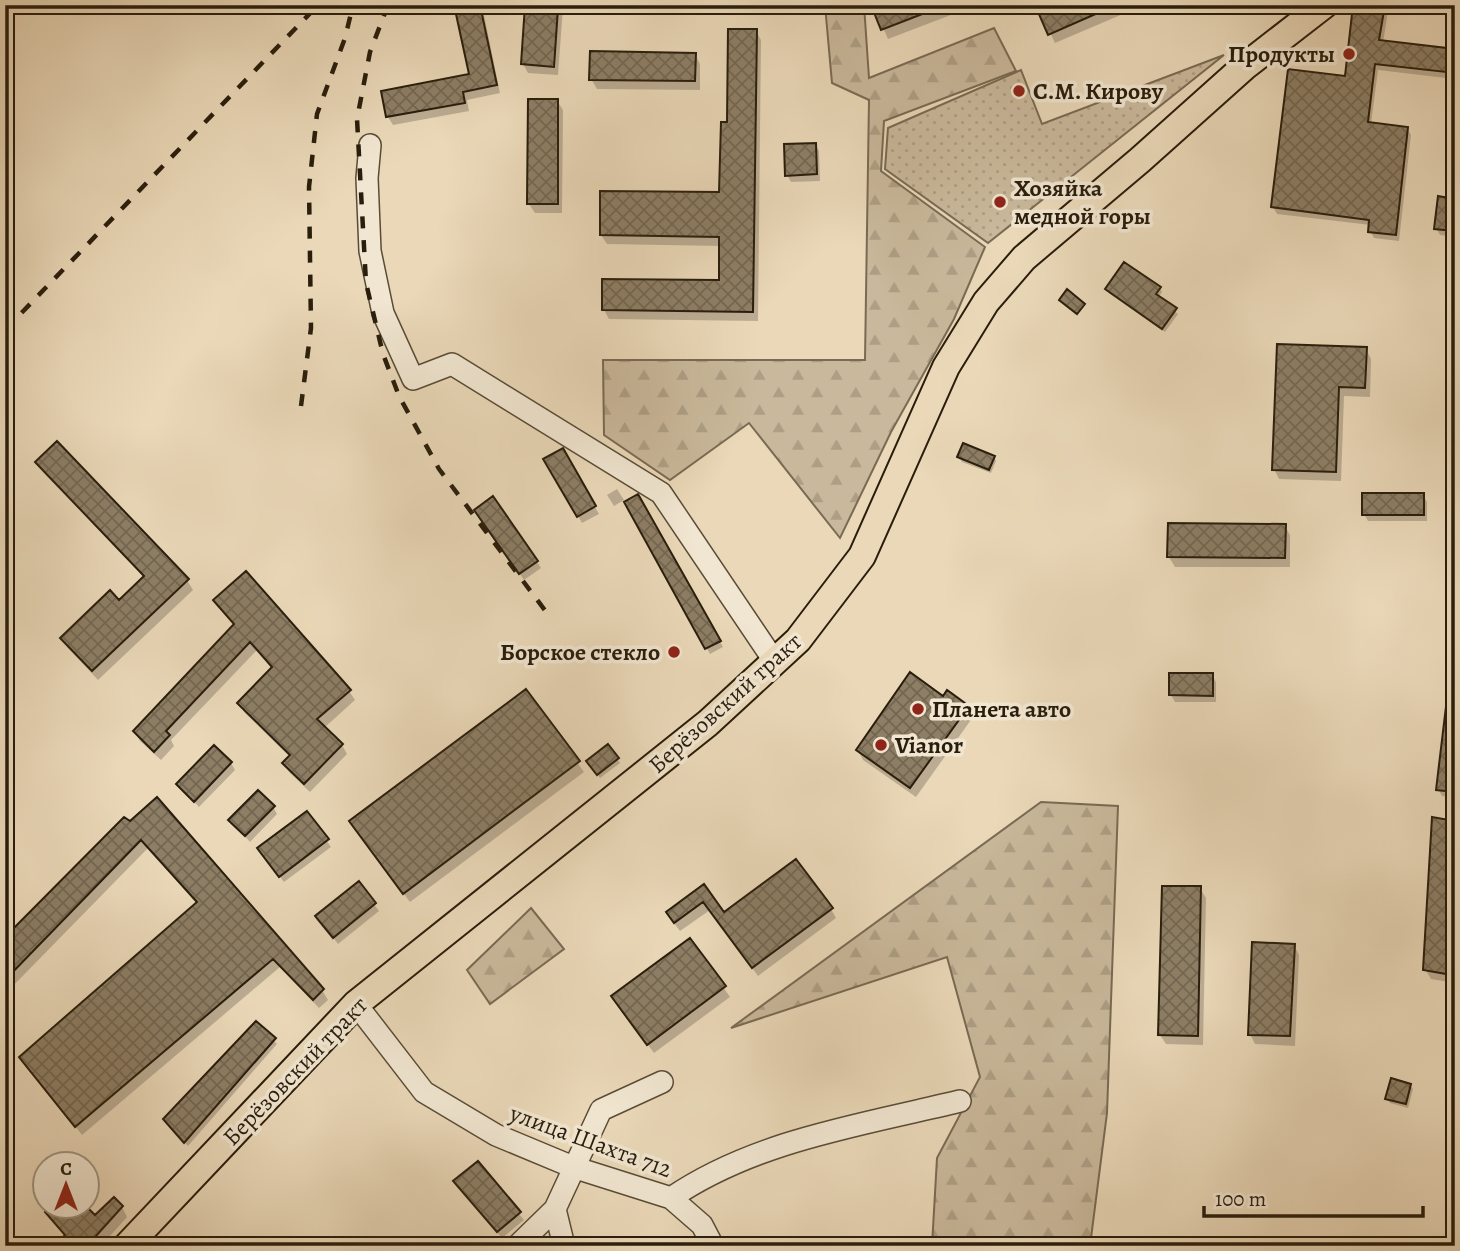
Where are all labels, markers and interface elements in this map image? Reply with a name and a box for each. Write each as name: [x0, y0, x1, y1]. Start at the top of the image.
place label: Продукты: [1228, 38, 1335, 70]
marker: Продукты: [1341, 46, 1357, 62]
place label: С.М. Кирову: [1033, 75, 1164, 107]
marker: С.М. Кирову: [1011, 83, 1027, 99]
place label: Хозяйка медной горы: [1014, 172, 1151, 232]
marker: Хозяйка медной горы: [992, 194, 1008, 210]
street label: Берёзовский тракт: [642, 625, 809, 780]
place label: Борское стекло: [500, 636, 660, 668]
marker: Борское стекло: [666, 644, 682, 660]
place label: Планета авто: [932, 693, 1071, 725]
marker: Планета авто: [910, 701, 926, 717]
place label: Vianor: [894, 729, 963, 761]
marker: Vianor: [873, 737, 889, 753]
street label: Берёзовский тракт: [215, 989, 375, 1153]
street label: улица Шахта 712: [505, 1097, 676, 1185]
north arrow: [32, 1150, 102, 1220]
text: С: [60, 1156, 72, 1182]
scale bar: [1204, 1174, 1423, 1218]
text: 100 m: [1215, 1185, 1266, 1213]

